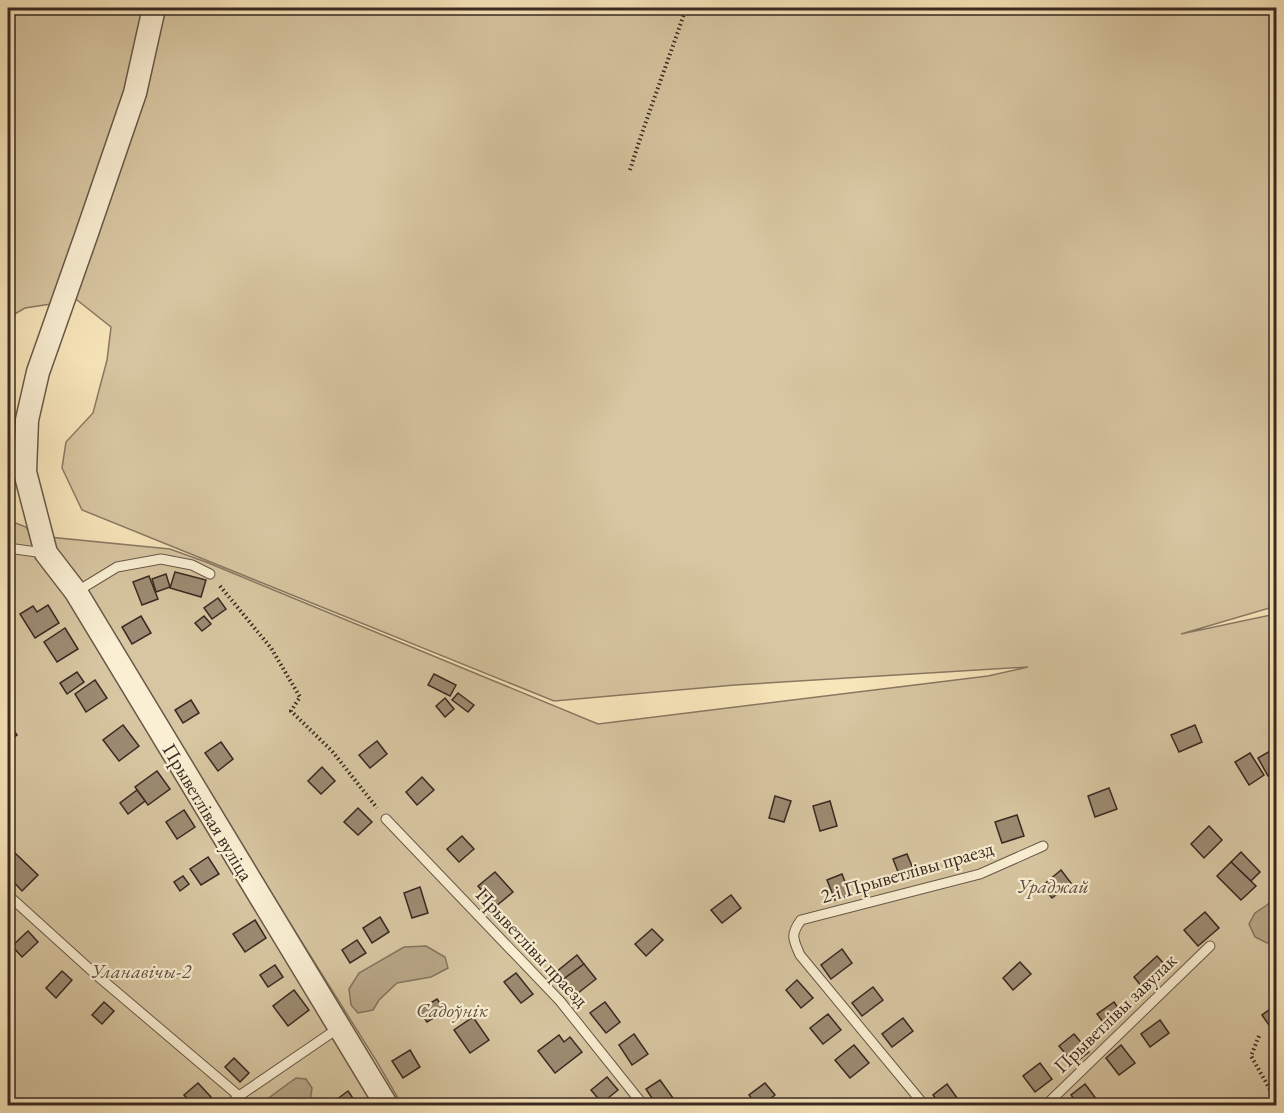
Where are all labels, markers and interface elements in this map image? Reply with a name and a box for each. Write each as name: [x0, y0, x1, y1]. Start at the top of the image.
street label: Прыветлівая вуліца: [157, 738, 259, 886]
street label: 2-і Прыветлівы праезд: [818, 835, 996, 909]
park label: Ураджай: [1017, 873, 1089, 899]
street label: Прыветлівы праезд: [470, 882, 594, 1012]
street label: Прыветлівы завулак: [1048, 947, 1182, 1078]
park label: Уланавічы-2: [91, 958, 192, 984]
park label: Садоўнік: [416, 997, 488, 1023]

